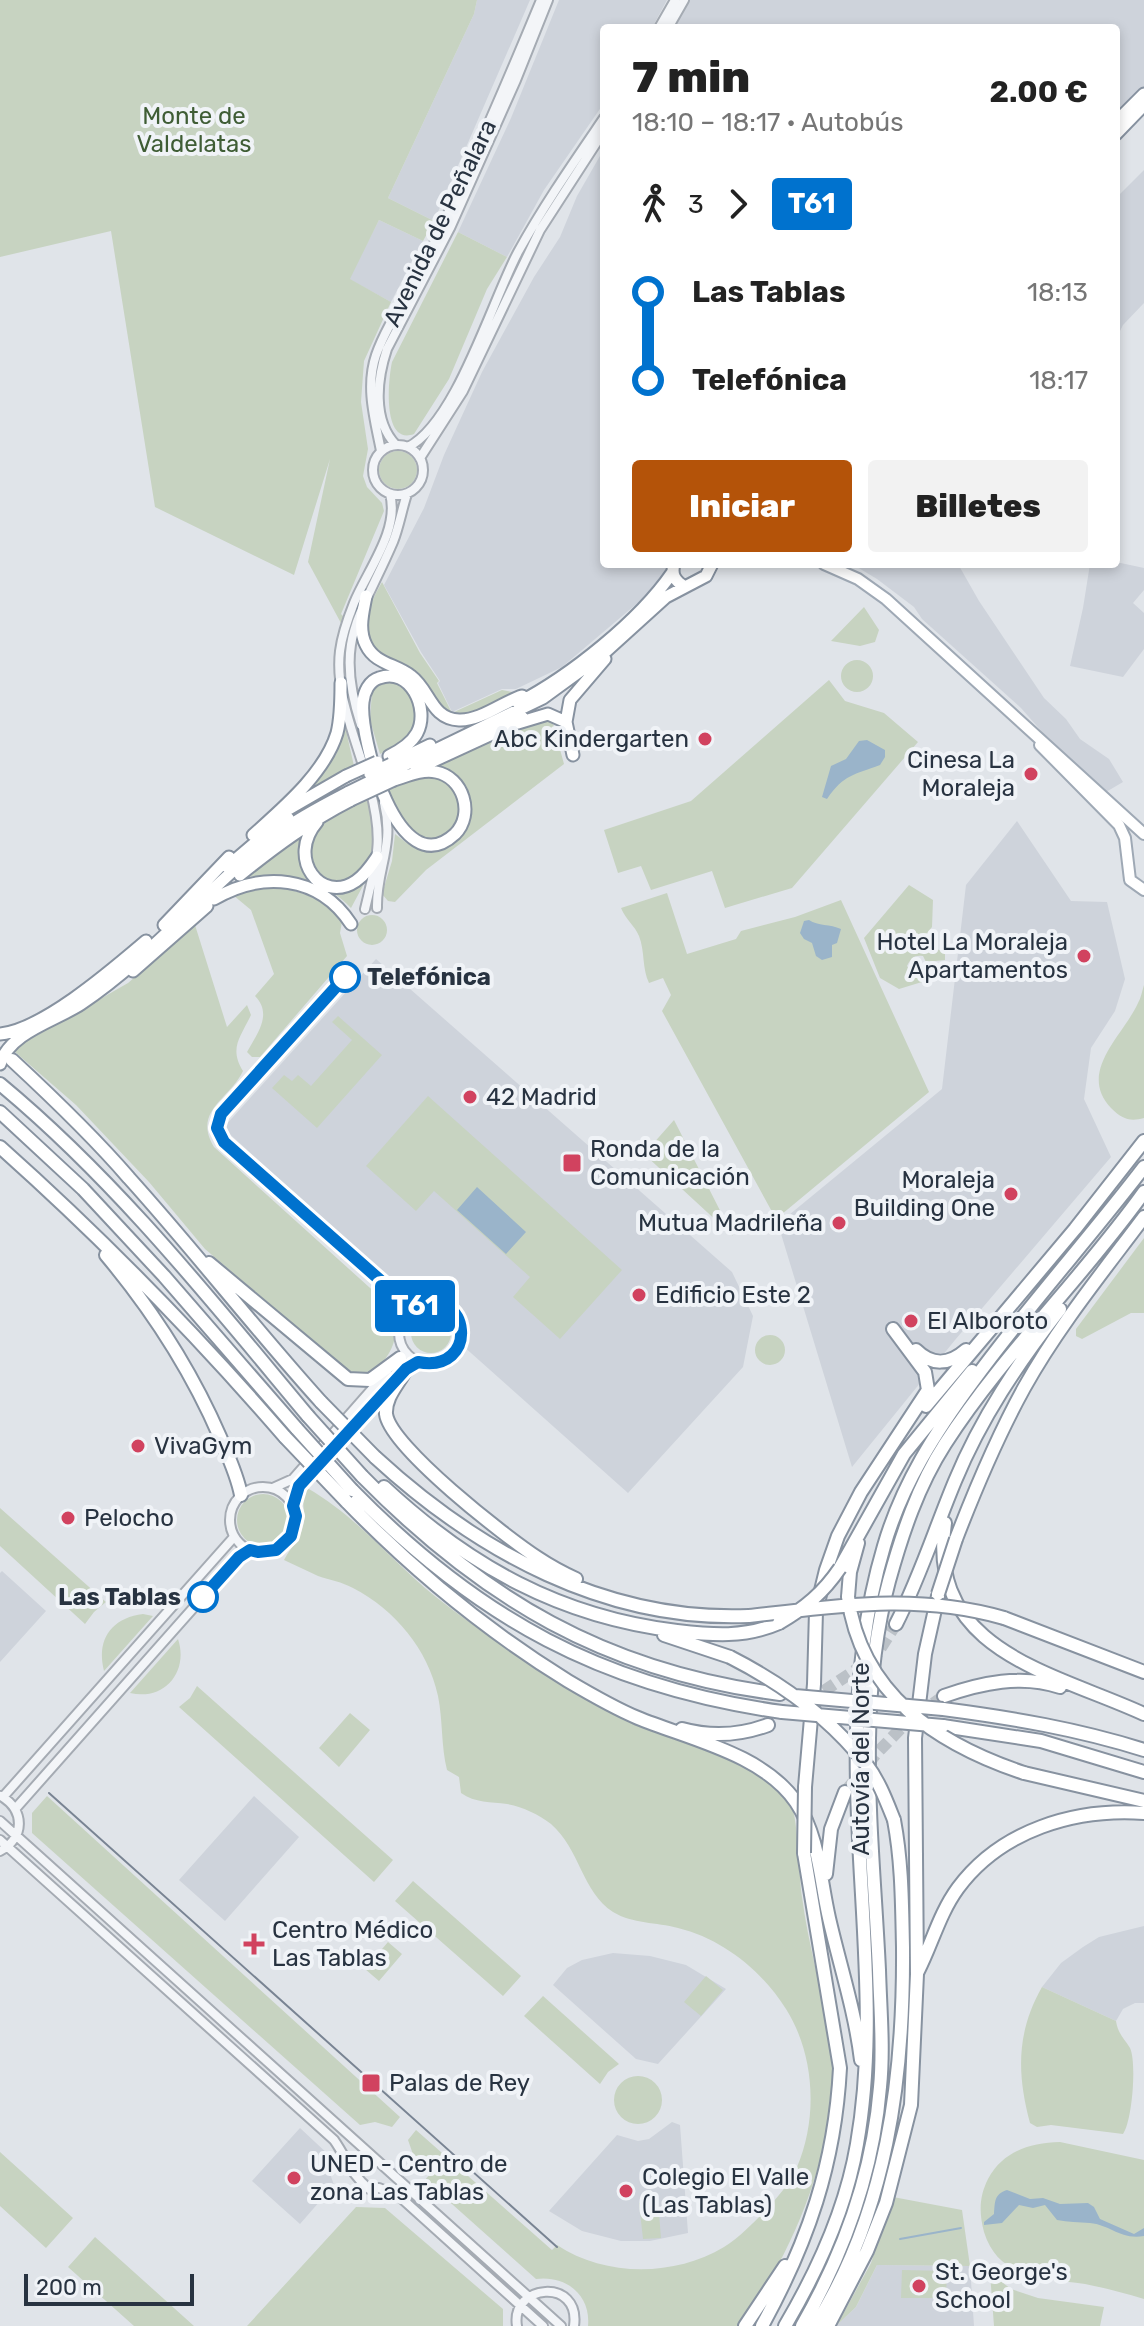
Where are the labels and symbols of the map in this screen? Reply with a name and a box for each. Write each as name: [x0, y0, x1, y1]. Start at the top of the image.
park label: Monte de Valdelatas: [136, 102, 252, 158]
street label: Avenida de Peñalara: [378, 115, 502, 331]
place label: Abc Kindergarten: [494, 725, 689, 753]
marker: Abc Kindergarten: [696, 730, 714, 748]
place label: Cinesa La Moraleja: [907, 746, 1015, 802]
marker: Cinesa La Moraleja: [1022, 765, 1040, 783]
place label: Hotel La Moraleja Apartamentos: [876, 928, 1068, 984]
marker: Hotel La Moraleja Apartamentos: [1075, 947, 1093, 965]
marker: Telefónica: [330, 962, 360, 992]
place label: Telefónica: [367, 963, 491, 991]
place label: 42 Madrid: [486, 1083, 597, 1111]
marker: 42 Madrid: [461, 1088, 479, 1106]
place label: Ronda de la Comunicación: [590, 1135, 750, 1191]
marker: Ronda de la Comunicación: [561, 1152, 583, 1174]
place label: Moraleja Building One: [854, 1166, 995, 1222]
marker: Moraleja Building One: [1002, 1185, 1020, 1203]
place label: Mutua Madrileña: [638, 1209, 823, 1237]
marker: Mutua Madrileña: [830, 1214, 848, 1232]
line badge: T61: [369, 1280, 461, 1332]
place label: Edificio Este 2: [655, 1281, 811, 1309]
marker: Edificio Este 2: [630, 1286, 648, 1304]
place label: El Alboroto: [927, 1307, 1048, 1335]
marker: El Alboroto: [902, 1312, 920, 1330]
place label: VivaGym: [154, 1432, 252, 1460]
marker: VivaGym: [129, 1437, 147, 1455]
place label: Pelocho: [84, 1504, 174, 1532]
marker: Pelocho: [59, 1509, 77, 1527]
marker: Las Tablas: [188, 1582, 218, 1612]
place label: Las Tablas: [58, 1583, 181, 1611]
street label: Autovía del Norte: [847, 1662, 875, 1856]
place label: Centro Médico Las Tablas: [272, 1916, 433, 1972]
marker: Centro Médico Las Tablas: [243, 1933, 265, 1955]
place label: Palas de Rey: [389, 2069, 530, 2097]
marker: Palas de Rey: [360, 2072, 382, 2094]
place label: UNED - Centro de zona Las Tablas: [310, 2150, 507, 2206]
place label: Colegio El Valle (Las Tablas): [642, 2163, 809, 2219]
marker: UNED - Centro de zona Las Tablas: [285, 2169, 303, 2187]
marker: Colegio El Valle (Las Tablas): [617, 2182, 635, 2200]
place label: St. George's School: [935, 2258, 1068, 2314]
scale bar: [24, 2270, 194, 2306]
marker: St. George's School: [910, 2277, 928, 2295]

